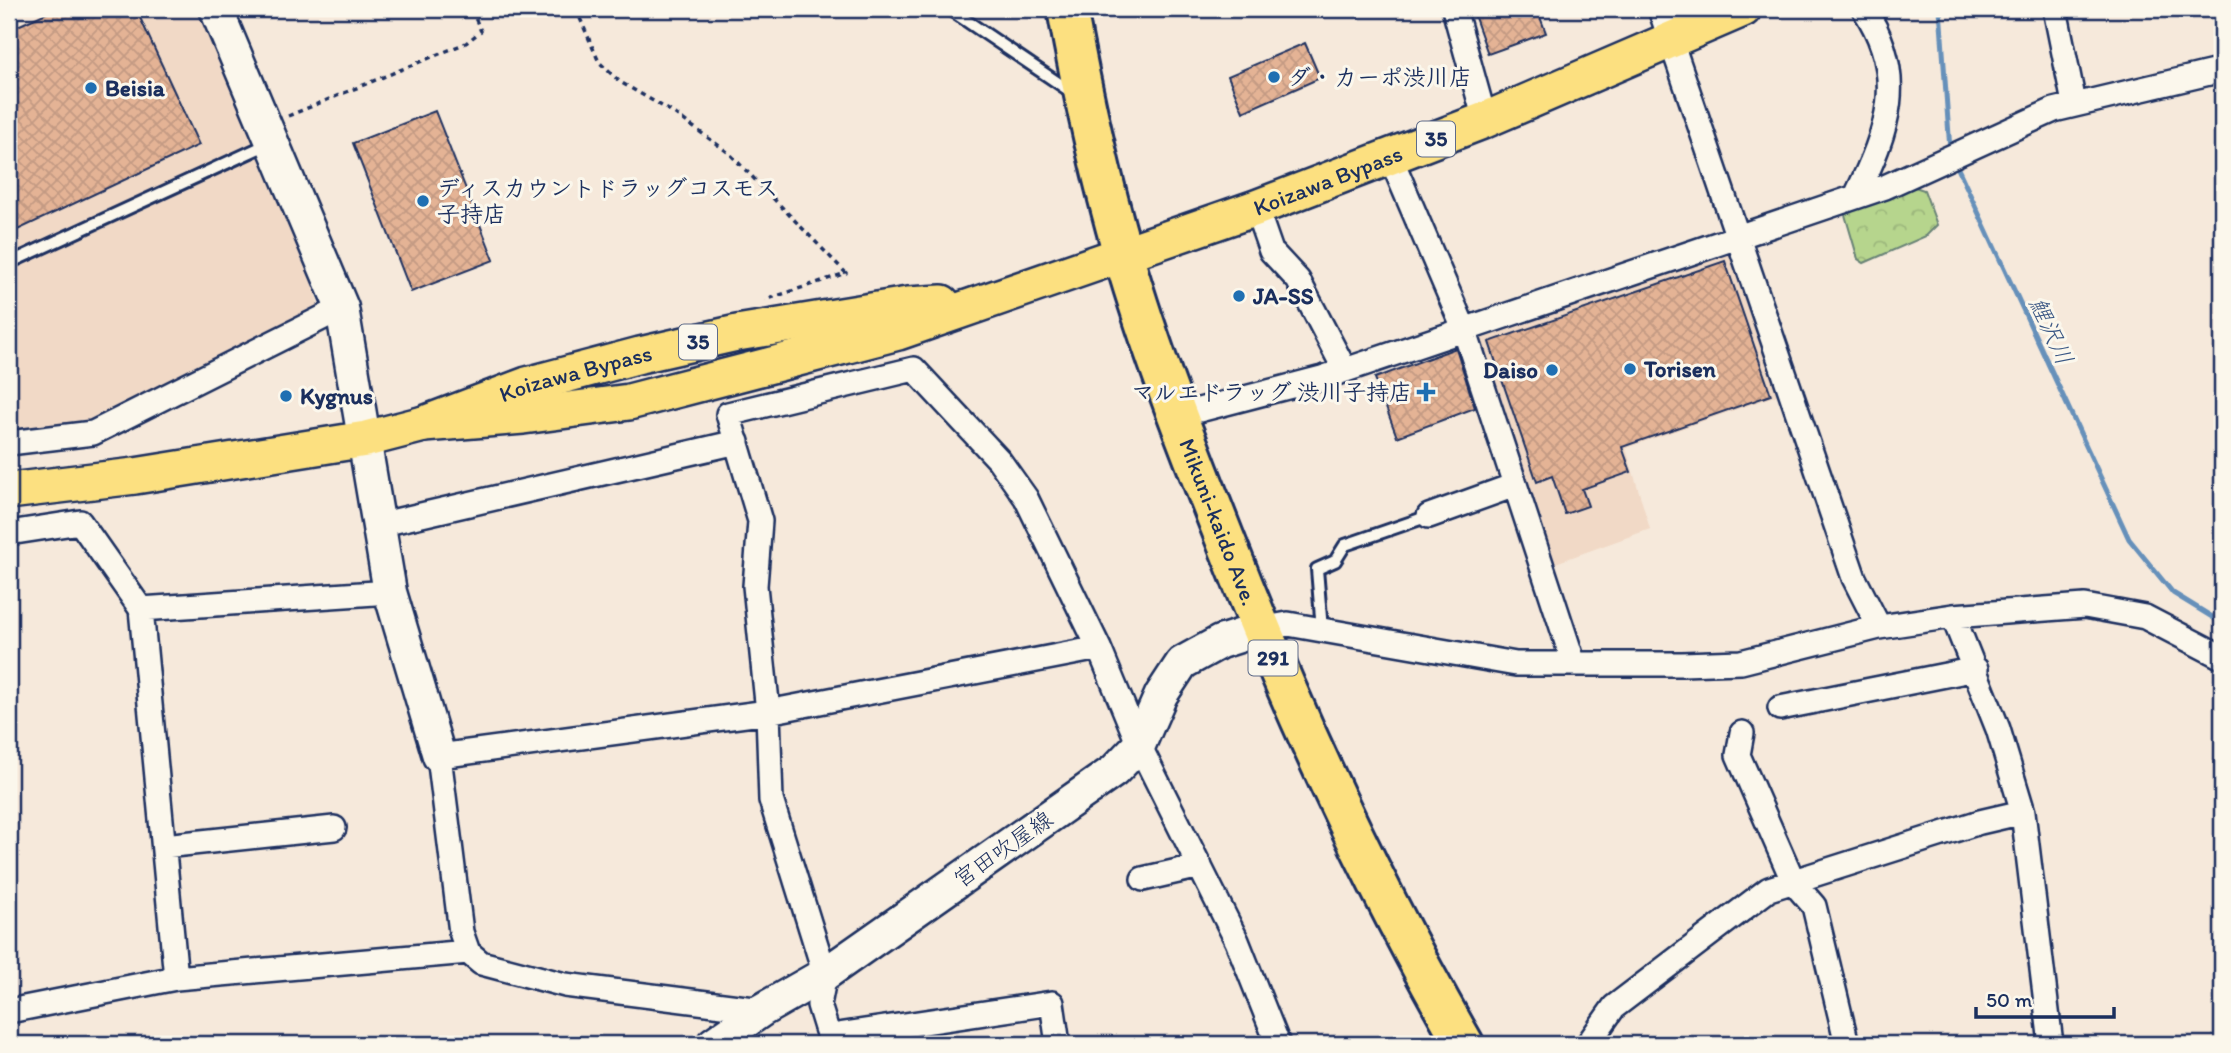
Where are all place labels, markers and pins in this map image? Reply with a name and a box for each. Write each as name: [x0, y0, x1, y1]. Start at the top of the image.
place label: ダ・カーポ渋川店: [1288, 63, 1472, 91]
marker: ダ・カーポ渋川店: [1266, 69, 1282, 85]
place label: Beisia: [105, 74, 166, 102]
marker: Beisia: [83, 80, 99, 96]
place label: ディスカウントドラッグコスモス 子持店: [437, 174, 778, 228]
marker: ディスカウントドラッグコスモス 子持店: [415, 193, 431, 209]
place label: JA-SS: [1252, 282, 1314, 310]
marker: JA-SS: [1231, 288, 1247, 304]
place label: Torisen: [1643, 355, 1717, 383]
place label: Daiso: [1483, 356, 1538, 384]
marker: Torisen: [1622, 361, 1638, 377]
marker: Daiso: [1544, 362, 1560, 378]
place label: マルエドラッグ 渋川子持店: [1131, 378, 1412, 406]
place label: Kygnus: [300, 382, 373, 410]
marker: マルエドラッグ 渋川子持店: [1418, 384, 1434, 400]
marker: Kygnus: [278, 388, 294, 404]

